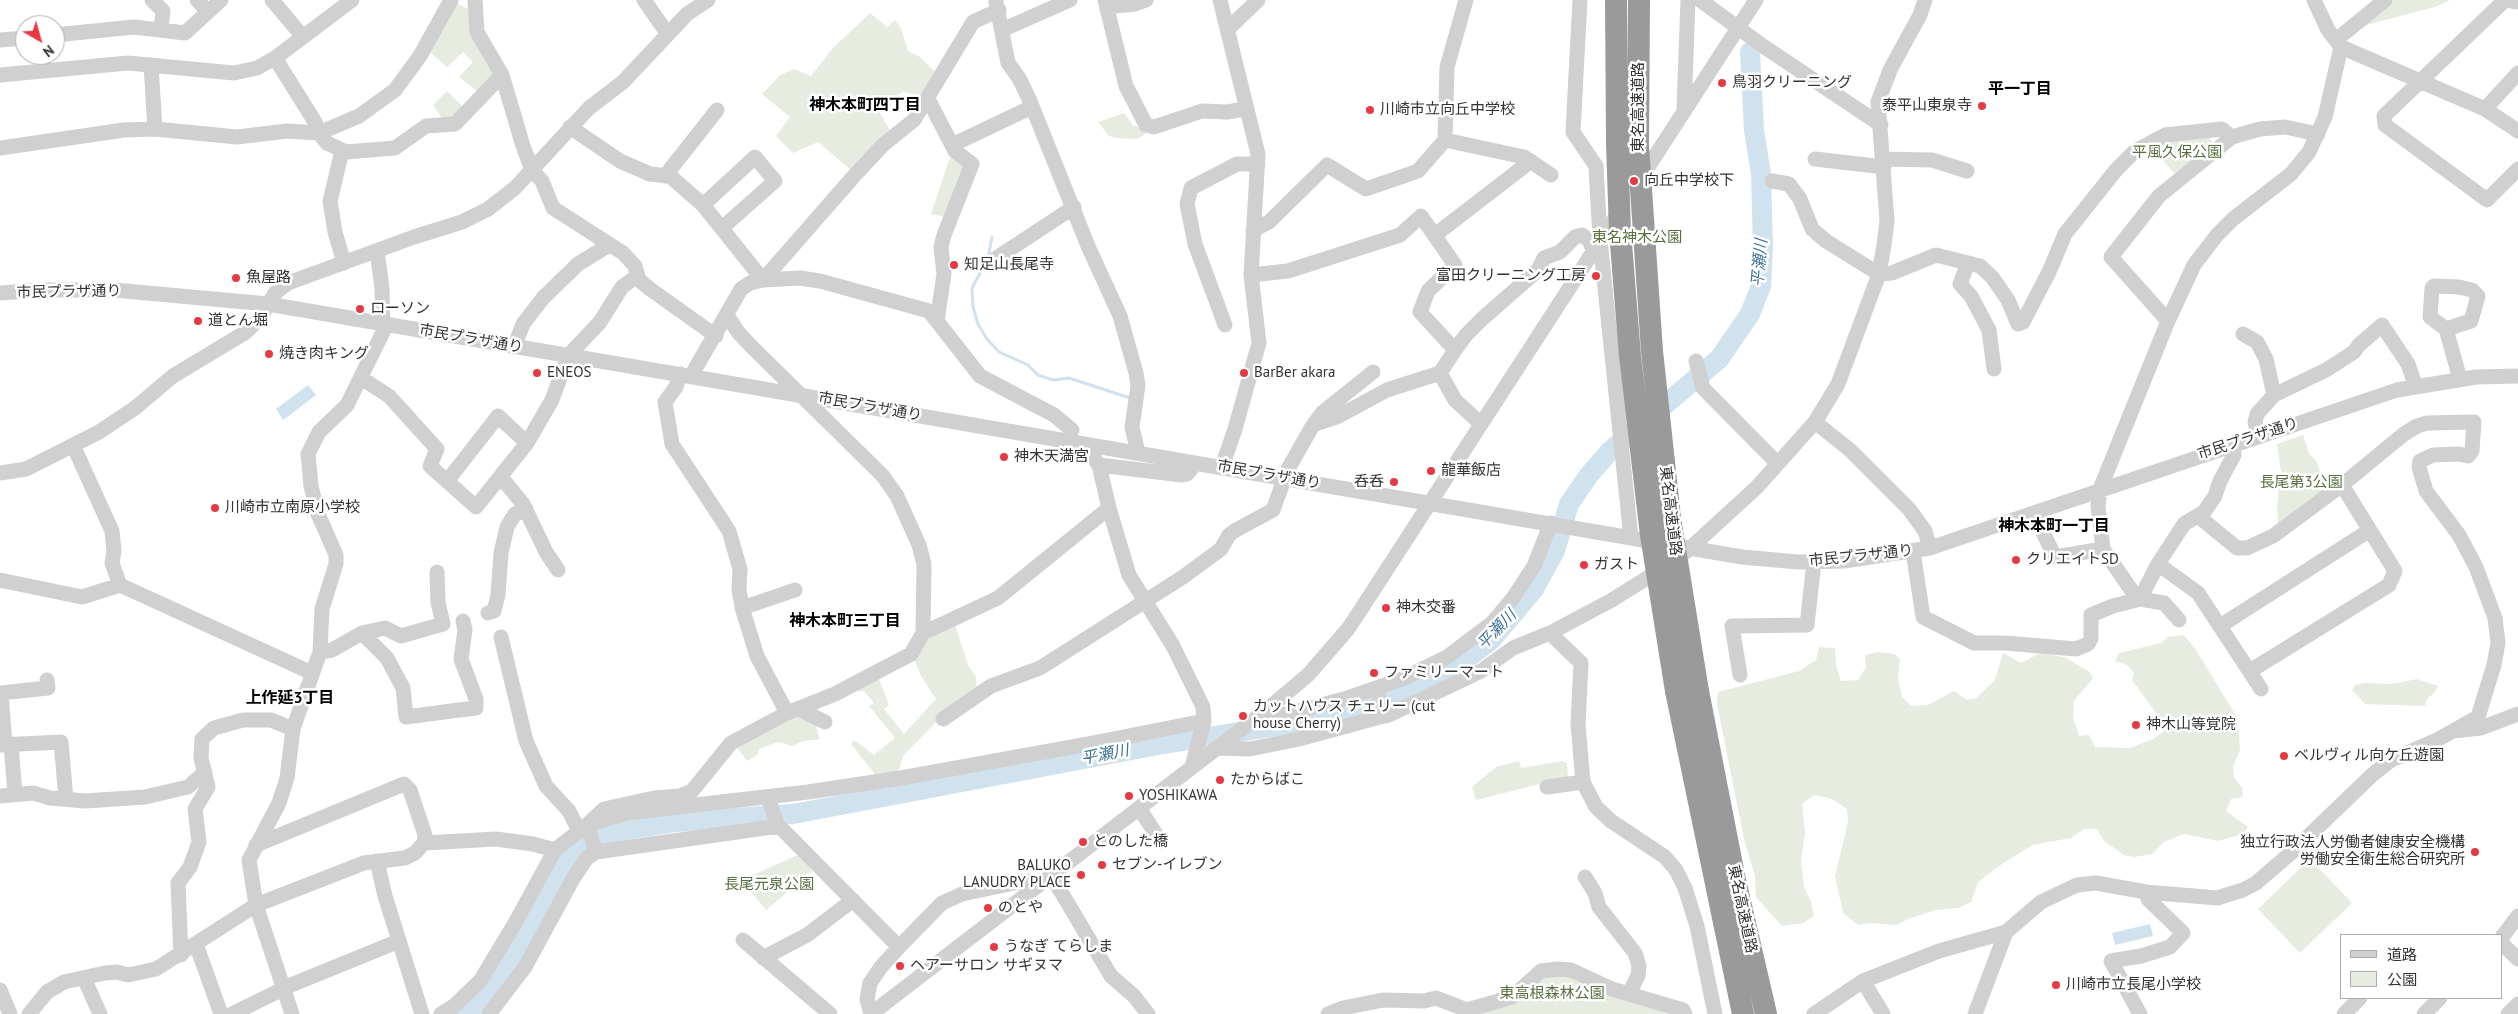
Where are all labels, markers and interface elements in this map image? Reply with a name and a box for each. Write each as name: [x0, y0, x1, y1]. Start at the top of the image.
north arrow: [15, 15, 65, 65]
text: N: [39, 41, 58, 61]
street label: 東名高速道路: [1630, 62, 1648, 152]
place label: 鳥羽クリーニング: [1732, 74, 1852, 92]
marker: 鳥羽クリーニング: [1716, 77, 1728, 89]
district label: 平一丁目: [1988, 79, 2052, 99]
district label: 神木本町四丁目: [809, 95, 921, 115]
place label: 泰平山東泉寺: [1882, 97, 1972, 115]
marker: 泰平山東泉寺: [1976, 100, 1988, 112]
place label: 川崎市立向丘中学校: [1380, 101, 1515, 119]
marker: 川崎市立向丘中学校: [1364, 104, 1376, 116]
park label: 平風久保公園: [2132, 144, 2222, 162]
place label: 向丘中学校下: [1644, 172, 1734, 190]
marker: 向丘中学校下: [1628, 175, 1640, 187]
park label: 東名神木公園: [1592, 229, 1682, 247]
water label: 平瀬川: [1748, 238, 1772, 288]
place label: 知足山長尾寺: [964, 256, 1054, 274]
marker: 知足山長尾寺: [948, 259, 960, 271]
place label: 富田クリーニング工房: [1436, 267, 1586, 285]
place label: 魚屋路: [246, 269, 291, 287]
marker: 富田クリーニング工房: [1590, 270, 1602, 282]
marker: 魚屋路: [230, 272, 242, 284]
street label: 市民プラザ通り: [16, 282, 122, 302]
place label: ローソン: [370, 300, 430, 318]
marker: ローソン: [354, 303, 366, 315]
place label: 道とん堀: [208, 312, 268, 330]
marker: 道とん堀: [192, 315, 204, 327]
street label: 市民プラザ通り: [418, 321, 524, 357]
place label: 焼き肉キング: [279, 345, 369, 363]
marker: 焼き肉キング: [263, 348, 275, 360]
place label: ENEOS: [547, 364, 591, 382]
place label: BarBer akara: [1254, 364, 1335, 382]
marker: ENEOS: [531, 367, 543, 379]
marker: BarBer akara: [1238, 367, 1250, 379]
street label: 市民プラザ通り: [817, 389, 923, 425]
street label: 市民プラザ通り: [2195, 414, 2301, 464]
place label: 神木天満宮: [1014, 448, 1089, 466]
marker: 神木天満宮: [998, 451, 1010, 463]
street label: 市民プラザ通り: [1216, 457, 1322, 493]
place label: 龍華飯店: [1441, 462, 1501, 480]
marker: 龍華飯店: [1425, 465, 1437, 477]
street label: 東名高速道路: [1656, 465, 1684, 557]
place label: 呑呑: [1354, 473, 1384, 491]
park label: 長尾第3公園: [2259, 474, 2343, 492]
marker: 呑呑: [1388, 476, 1400, 488]
place label: 川崎市立南原小学校: [225, 499, 360, 517]
marker: 川崎市立南原小学校: [209, 502, 221, 514]
district label: 神木本町一丁目: [1998, 516, 2110, 536]
street label: 市民プラザ通り: [1808, 542, 1914, 570]
place label: クリエイトSD: [2026, 551, 2119, 569]
marker: クリエイトSD: [2010, 554, 2022, 566]
place label: ガスト: [1594, 556, 1639, 574]
marker: ガスト: [1578, 559, 1590, 571]
place label: 神木交番: [1396, 599, 1456, 617]
marker: 神木交番: [1380, 602, 1392, 614]
water label: 平瀬川: [1473, 606, 1521, 654]
district label: 神木本町三丁目: [789, 611, 901, 631]
place label: ファミリーマート: [1384, 664, 1504, 682]
marker: ファミリーマート: [1368, 667, 1380, 679]
district label: 上作延3丁目: [245, 688, 335, 708]
place label: カットハウス チェリー (cut house Cherry): [1253, 698, 1435, 733]
marker: カットハウス チェリー (cut house Cherry): [1237, 710, 1249, 722]
place label: 神木山等覚院: [2146, 716, 2236, 734]
marker: 神木山等覚院: [2130, 719, 2142, 731]
water label: 平瀬川: [1080, 741, 1130, 769]
place label: ベルヴィル向ケ丘遊園: [2294, 747, 2444, 765]
marker: ベルヴィル向ケ丘遊園: [2278, 750, 2290, 762]
place label: たからばこ: [1230, 771, 1305, 789]
marker: たからばこ: [1214, 774, 1226, 786]
place label: YOSHIKAWA: [1139, 787, 1217, 805]
marker: YOSHIKAWA: [1123, 790, 1135, 802]
place label: とのした橋: [1093, 833, 1168, 851]
place label: 独立行政法人労働者健康安全機構 労働安全衛生総合研究所: [2240, 834, 2465, 869]
marker: とのした橋: [1077, 836, 1089, 848]
marker: 独立行政法人労働者健康安全機構 労働安全衛生総合研究所: [2469, 846, 2481, 858]
place label: セブン-イレブン: [1112, 856, 1222, 874]
place label: BALUKO LANUDRY PLACE: [963, 857, 1071, 892]
marker: セブン-イレブン: [1096, 859, 1108, 871]
street label: 東名高速道路: [1724, 863, 1760, 955]
marker: BALUKO LANUDRY PLACE: [1075, 869, 1087, 881]
park label: 長尾元泉公園: [724, 876, 814, 894]
place label: のとや: [998, 899, 1043, 917]
marker: のとや: [982, 902, 994, 914]
legend: [2340, 934, 2503, 999]
place label: うなぎ てらしま: [1004, 938, 1113, 956]
marker: うなぎ てらしま: [988, 941, 1000, 953]
text: 道路: [2387, 945, 2417, 964]
place label: ヘアーサロン サギヌマ: [910, 957, 1063, 975]
marker: ヘアーサロン サギヌマ: [894, 960, 906, 972]
text: 公園: [2387, 970, 2417, 989]
place label: 川崎市立長尾小学校: [2066, 976, 2201, 994]
marker: 川崎市立長尾小学校: [2050, 979, 2062, 991]
park label: 東高根森林公園: [1500, 985, 1604, 1003]

